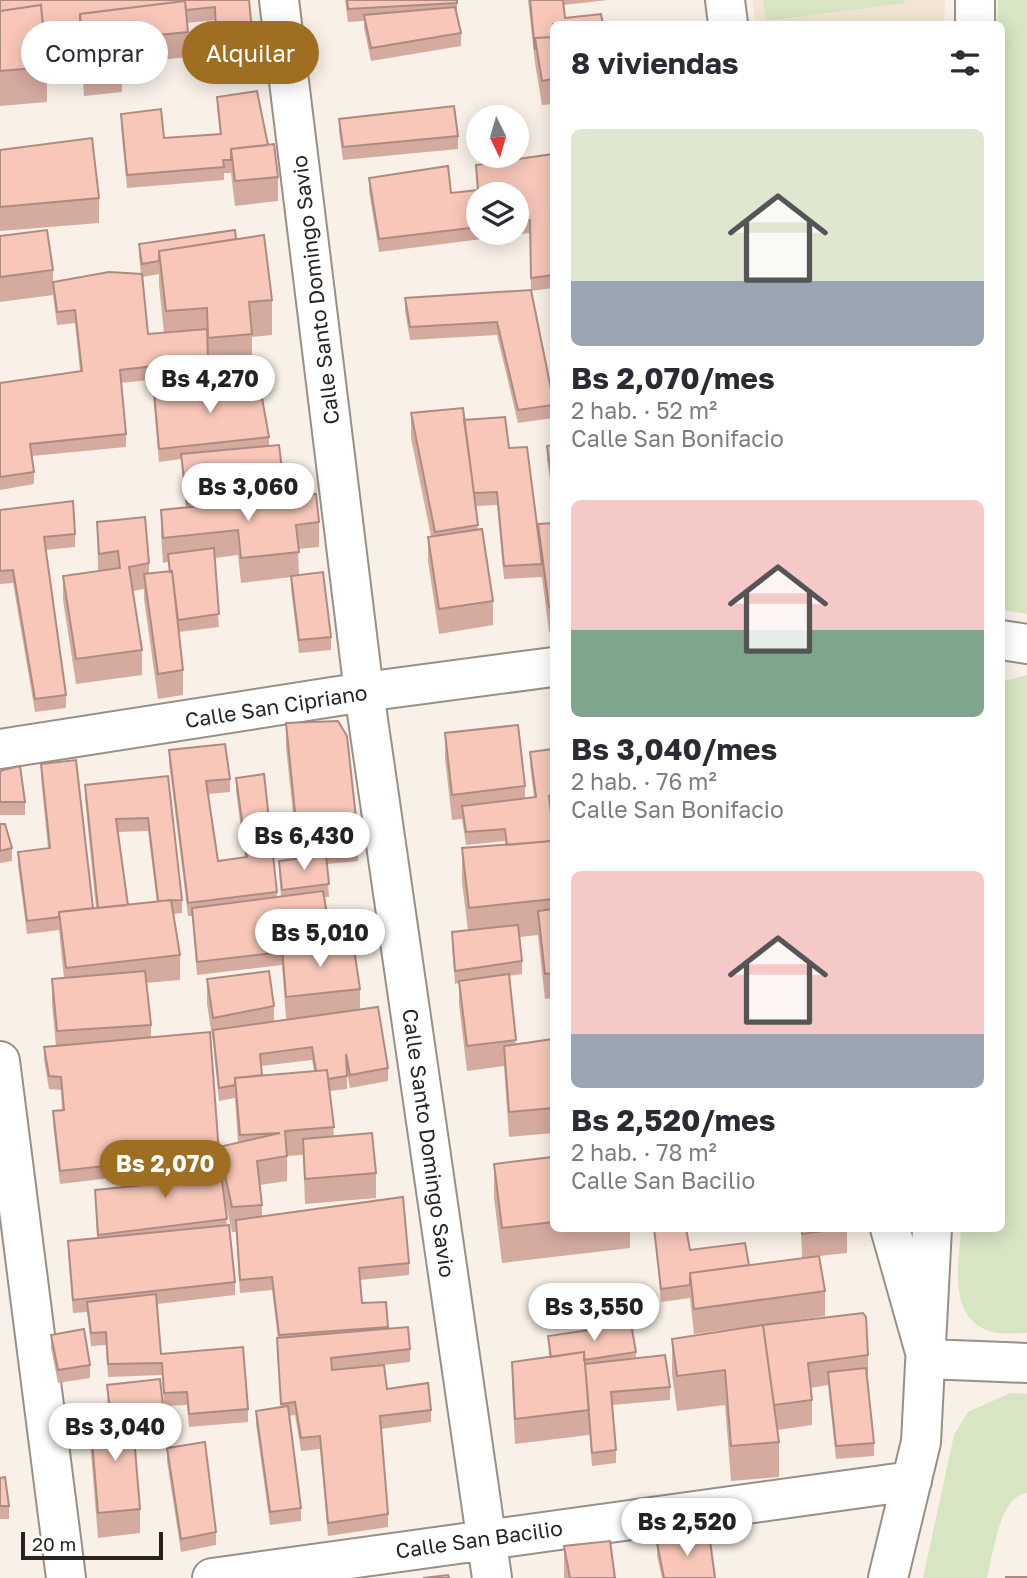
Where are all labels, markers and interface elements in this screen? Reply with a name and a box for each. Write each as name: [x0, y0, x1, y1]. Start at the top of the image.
chip: Comprar: [21, 21, 168, 84]
chip: Alquilar: [182, 21, 319, 84]
icon: filters: [946, 44, 984, 82]
text: 8 viviendas: [571, 45, 739, 81]
north arrow: [466, 105, 528, 168]
map controls: [466, 105, 529, 245]
street label: Calle Santo Domingo Savio: [286, 154, 344, 426]
icon: home: [715, 175, 841, 301]
button: layers: [466, 182, 529, 245]
pin: Bs 4,270: [138, 356, 282, 415]
text: Bs 2,070/mes: [571, 360, 775, 396]
text: Bs 4,270: [161, 364, 259, 392]
text: 2 hab. · 52 m²: [571, 396, 717, 424]
text: Calle San Bonifacio: [571, 424, 784, 452]
pin: Bs 3,060: [176, 463, 320, 523]
text: Bs 3,060: [198, 472, 298, 500]
icon: home: [715, 546, 841, 672]
street label: Calle San Cipriano: [183, 679, 369, 733]
text: Bs 3,040/mes: [571, 731, 777, 767]
text: 2 hab. · 76 m²: [571, 767, 717, 795]
text: Calle San Bonifacio: [571, 795, 784, 823]
pin: Bs 6,430: [232, 812, 376, 872]
text: Bs 6,430: [254, 821, 354, 849]
pin: Bs 5,010: [248, 909, 392, 969]
icon: home: [715, 917, 841, 1043]
text: Bs 5,010: [271, 918, 369, 946]
street label: Calle Santo Domingo Savio: [397, 1007, 461, 1279]
text: Bs 2,520/mes: [571, 1102, 776, 1138]
text: 2 hab. · 78 m²: [571, 1138, 717, 1166]
pin: Bs 2,070: [93, 1140, 237, 1200]
text: Bs 2,070: [116, 1149, 214, 1177]
text: Calle San Bacilio: [571, 1166, 755, 1194]
pin: Bs 3,550: [522, 1284, 666, 1343]
text: Bs 3,550: [544, 1292, 644, 1320]
pin: Bs 3,040: [43, 1404, 187, 1463]
text: Bs 3,040: [65, 1412, 165, 1440]
pin: Bs 2,520: [615, 1498, 759, 1558]
text: Bs 2,520: [637, 1507, 737, 1535]
street label: Calle San Bacilio: [394, 1514, 564, 1564]
scale bar: [21, 1529, 163, 1561]
text: 20 m: [32, 1532, 76, 1555]

